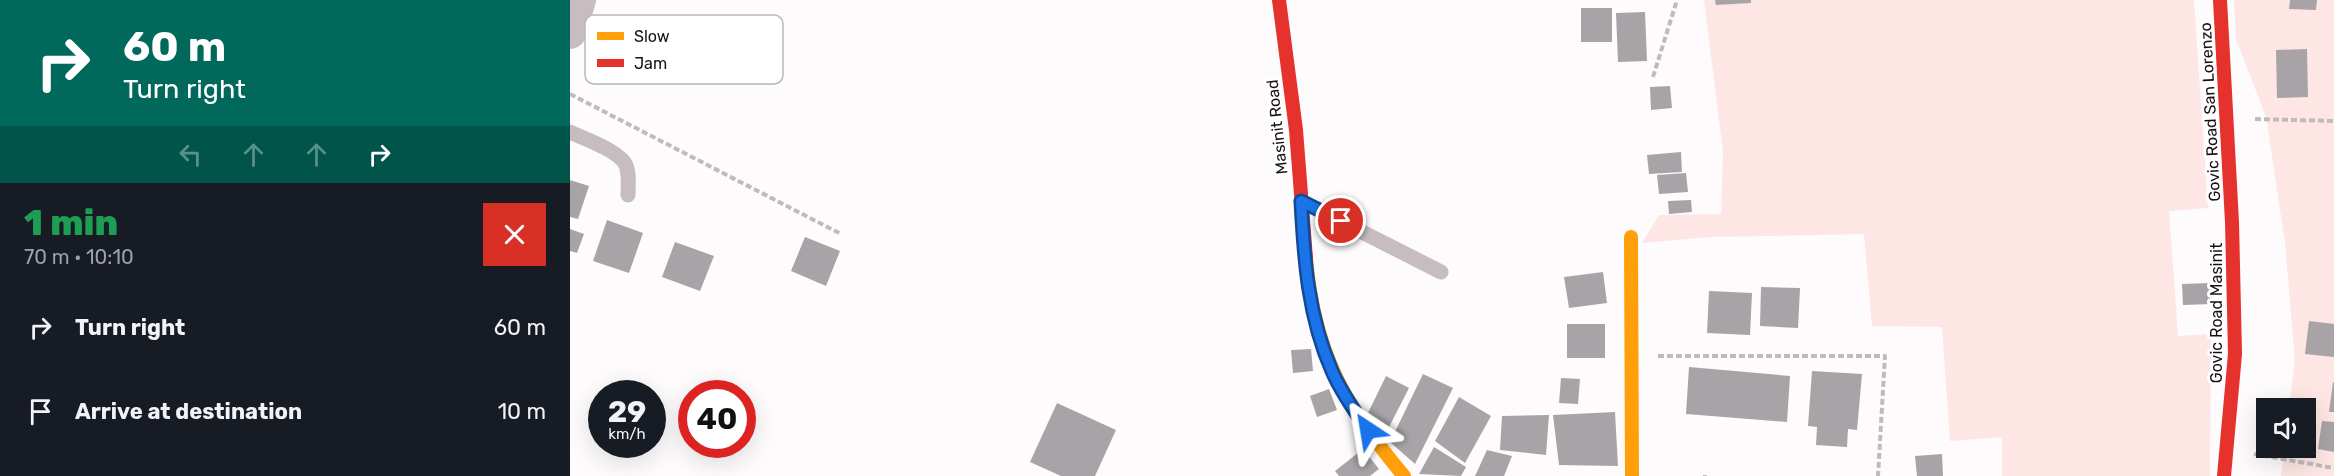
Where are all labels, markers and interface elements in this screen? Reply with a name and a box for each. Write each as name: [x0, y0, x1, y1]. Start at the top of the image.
legend: [585, 15, 783, 84]
text: 60 m: [123, 22, 226, 72]
street label: Govic Road San Lorenzo: [2196, 22, 2224, 202]
icon: right: [24, 24, 102, 102]
text: Slow: [634, 27, 670, 46]
text: Jam: [634, 54, 667, 73]
text: Turn right: [123, 73, 246, 105]
street label: Masinit Road: [1263, 79, 1291, 175]
icon: left: [174, 138, 207, 171]
icon: ahead: [237, 138, 270, 171]
icon: ahead: [300, 138, 333, 171]
icon: right: [363, 138, 396, 171]
pin: [1315, 195, 1366, 246]
text: 1 min: [24, 201, 118, 244]
button: close: [483, 203, 546, 266]
icon: arrive: [1324, 204, 1357, 237]
street label: Govic Road Masinit: [2207, 243, 2226, 383]
text: 70 m · 10:10: [24, 245, 134, 269]
icon: right: [24, 311, 57, 344]
text: Turn right: [75, 314, 185, 341]
text: 60 m: [494, 314, 546, 341]
speed limit sign: 40: [678, 380, 756, 458]
text: 29: [608, 394, 646, 430]
icon: arrive: [24, 395, 57, 428]
text: Arrive at destination: [75, 398, 302, 425]
text: 10 m: [498, 398, 546, 425]
position arrow: [1336, 398, 1400, 462]
map controls: [2256, 398, 2316, 458]
button: sound: [2256, 398, 2316, 458]
text: km/h: [608, 425, 646, 443]

